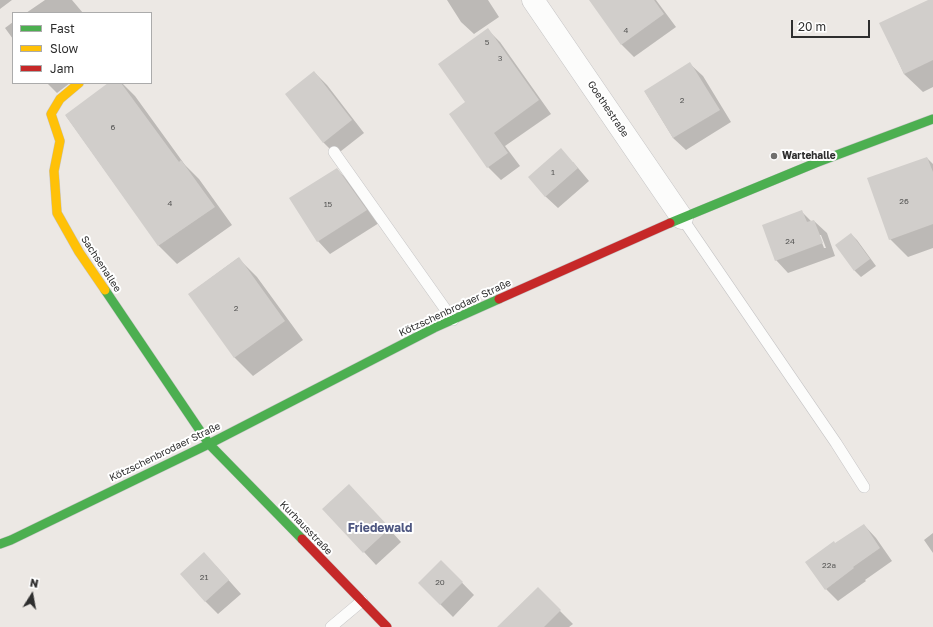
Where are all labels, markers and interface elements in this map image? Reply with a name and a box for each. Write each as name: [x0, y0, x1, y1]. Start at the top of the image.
legend: [12, 12, 152, 84]
scale bar: [793, 12, 872, 38]
text: 20 m: [798, 19, 826, 34]
text: Fast: [50, 21, 75, 36]
house number: 4: [624, 25, 628, 35]
house number: 5: [485, 37, 489, 47]
text: Slow: [50, 41, 78, 56]
house number: 3: [498, 53, 502, 63]
text: Jam: [50, 61, 74, 76]
street label: Goethestraße: [585, 79, 631, 139]
house number: 2: [680, 95, 684, 105]
house number: 6: [111, 122, 115, 132]
place label: Wartehalle: [782, 150, 836, 162]
marker: Wartehalle: [769, 151, 779, 161]
house number: 1: [551, 167, 555, 177]
house number: 26: [899, 196, 909, 206]
house number: 4: [168, 198, 172, 208]
house number: 15: [324, 199, 332, 209]
street label: Sachsenallee: [78, 234, 124, 294]
house number: 24: [785, 236, 795, 246]
street label: Kötzschenbrodaer Straße: [397, 277, 513, 339]
house number: 2: [234, 303, 238, 313]
street label: Kötzschenbrodaer Straße: [108, 420, 222, 484]
street label: Kurhausstraße: [277, 499, 335, 557]
district label: Friedewald: [348, 521, 412, 535]
house number: 22a: [822, 560, 836, 570]
house number: 21: [200, 572, 208, 582]
north arrow: [12, 575, 52, 615]
text: N: [29, 576, 40, 590]
house number: 20: [435, 577, 445, 587]

